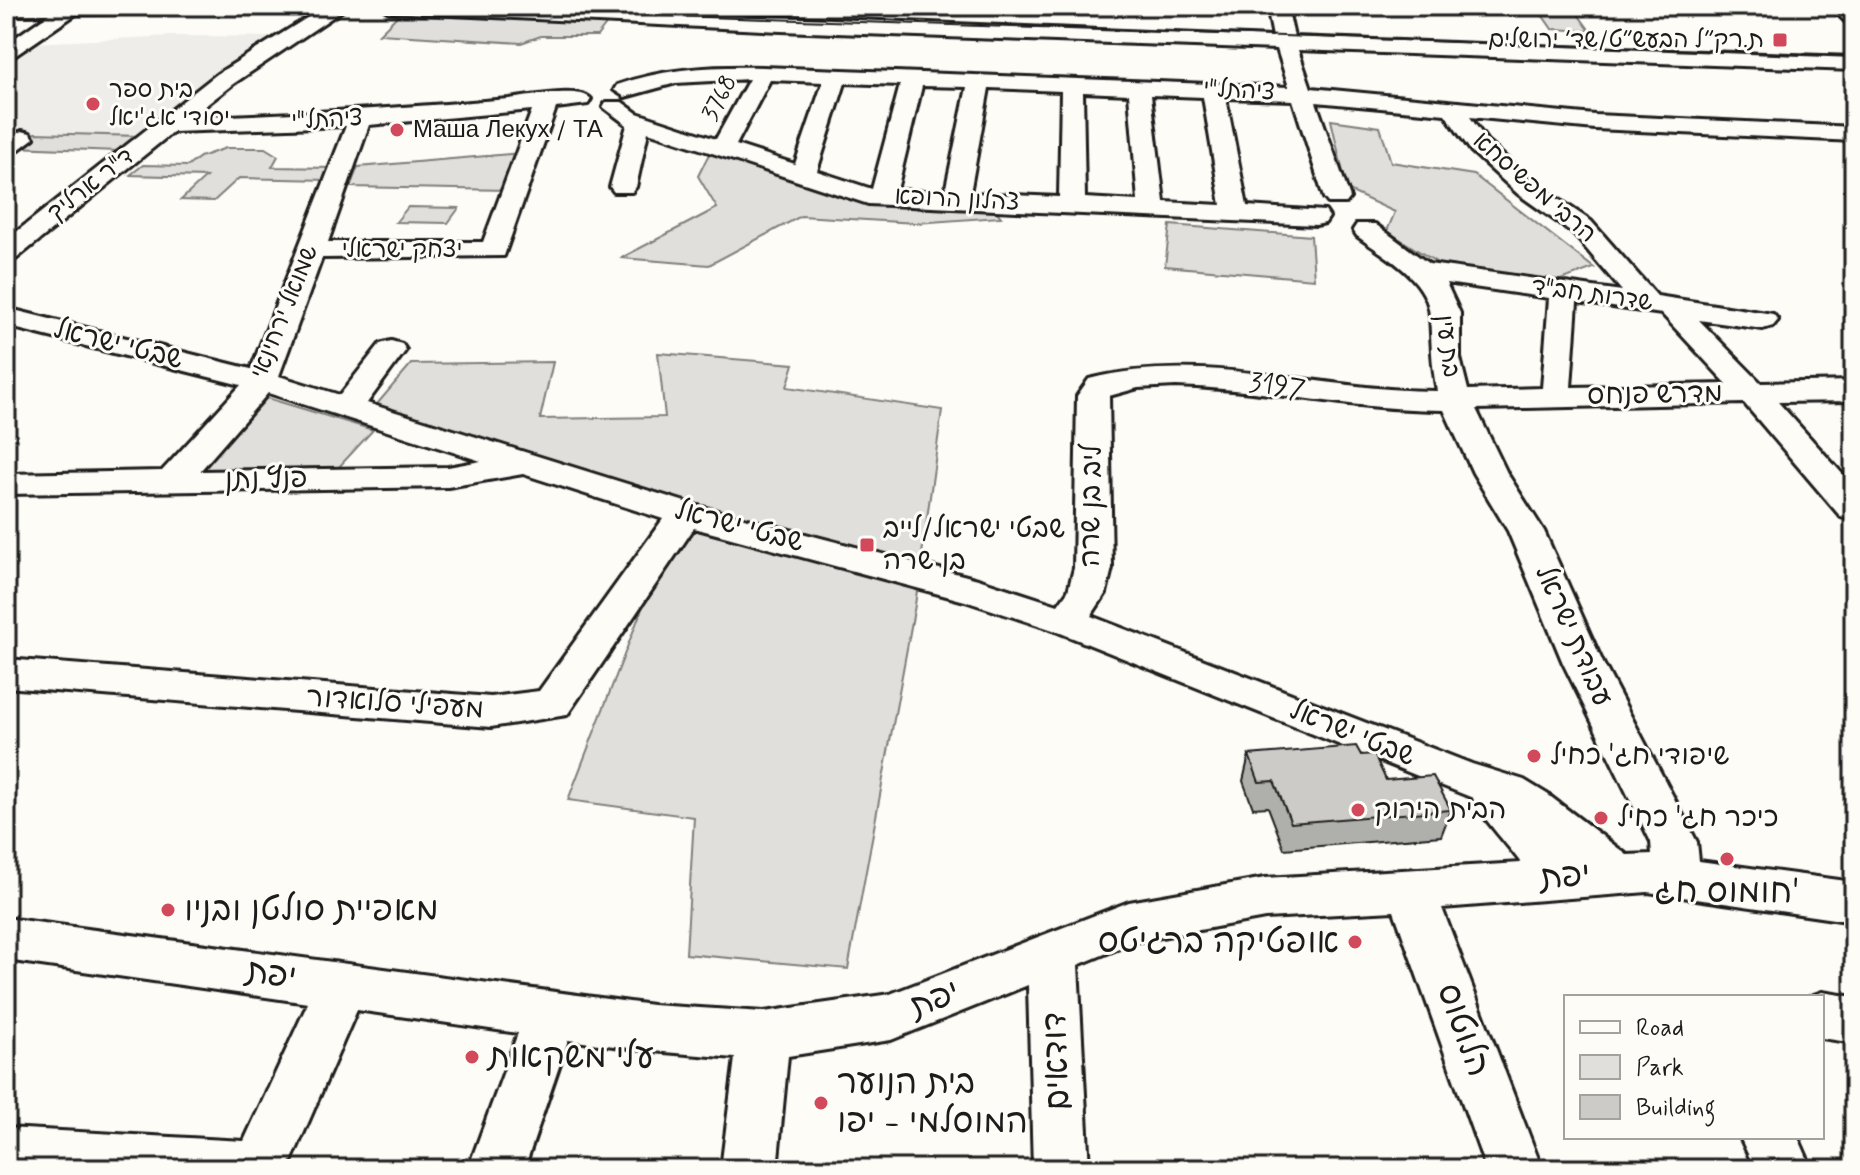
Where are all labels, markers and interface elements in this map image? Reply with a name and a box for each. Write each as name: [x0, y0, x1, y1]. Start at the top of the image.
place label: ת.רק״ל הבעש״ט/שד׳ ירושלים: [1488, 25, 1764, 56]
marker: ת.רק״ל הבעש״ט/שד׳ ירושלים: [1771, 31, 1789, 49]
street label: 3768: [695, 70, 745, 126]
street label: ציהתל"י: [1203, 74, 1275, 108]
place label: בית ספר יסודי אג'יאל: [109, 75, 230, 134]
marker: בית ספר יסודי אג'יאל: [84, 95, 102, 113]
street label: ציהתל"י: [291, 103, 363, 137]
place label: Маша Лекух / ТА: [413, 115, 603, 146]
marker: Маша Лекух / ТА: [388, 121, 406, 139]
street label: הרבי מפשיסחא: [1466, 126, 1602, 250]
street label: ד"ר ארליך: [41, 142, 141, 228]
street label: צהלון הרופא: [894, 181, 1020, 219]
street label: יצחק ישראלי: [342, 235, 462, 266]
street label: שמואל ירחינאי: [244, 240, 326, 383]
street label: שדרות חב"ד: [1529, 271, 1655, 319]
street label: שבטי ישראל: [50, 311, 186, 379]
street label: בת עין: [1428, 313, 1466, 379]
street label: 3197: [1246, 364, 1308, 410]
street label: מדרש פנחס: [1587, 375, 1723, 415]
street label: ליב בן שרה: [1072, 443, 1112, 568]
street label: פנץ נתן: [224, 461, 308, 499]
street label: שבטי ישראל: [670, 492, 808, 562]
place label: שבטי ישראל/לייב בן שרה: [883, 511, 1065, 580]
marker: שבטי ישראל/לייב בן שרה: [858, 536, 876, 554]
street label: עבודת ישראל: [1525, 560, 1621, 712]
street label: מעפילי סלואדור: [305, 679, 485, 729]
street label: שבטי ישראל: [1284, 692, 1420, 776]
place label: שיפודי חג' כחיל: [1550, 738, 1729, 775]
marker: שיפודי חג' כחיל: [1525, 747, 1543, 765]
place label: הבית הירוק: [1374, 792, 1506, 829]
place label: כיכר חג' כחיל: [1617, 800, 1779, 837]
marker: הבית הירוק: [1349, 801, 1367, 819]
marker: כיכר חג' כחיל: [1592, 809, 1610, 827]
marker: חומוס חג': [1718, 850, 1736, 868]
street label: יפת: [1536, 852, 1592, 902]
place label: חומוס חג': [1654, 870, 1800, 915]
place label: מאפיית סולטן ובניו: [184, 888, 439, 933]
marker: מאפיית סולטן ובניו: [159, 901, 177, 919]
place label: אופטיקה ברגיטס: [1098, 920, 1339, 965]
marker: אופטיקה ברגיטס: [1346, 933, 1364, 951]
street label: יפת: [241, 949, 299, 1001]
street label: יפת: [901, 970, 967, 1031]
street label: הלוטוס: [1425, 977, 1501, 1083]
legend: [1564, 995, 1824, 1139]
street label: דודאים: [1033, 1011, 1081, 1111]
text: Road: [1636, 1013, 1684, 1044]
place label: עלי משקאות: [486, 1035, 655, 1080]
marker: עלי משקאות: [463, 1048, 481, 1066]
text: Park: [1636, 1053, 1684, 1084]
place label: בית הנוער המוסלמי - יפו: [837, 1061, 1028, 1145]
text: Building: [1636, 1093, 1716, 1127]
marker: בית הנוער המוסלמי - יפו: [812, 1094, 830, 1112]

